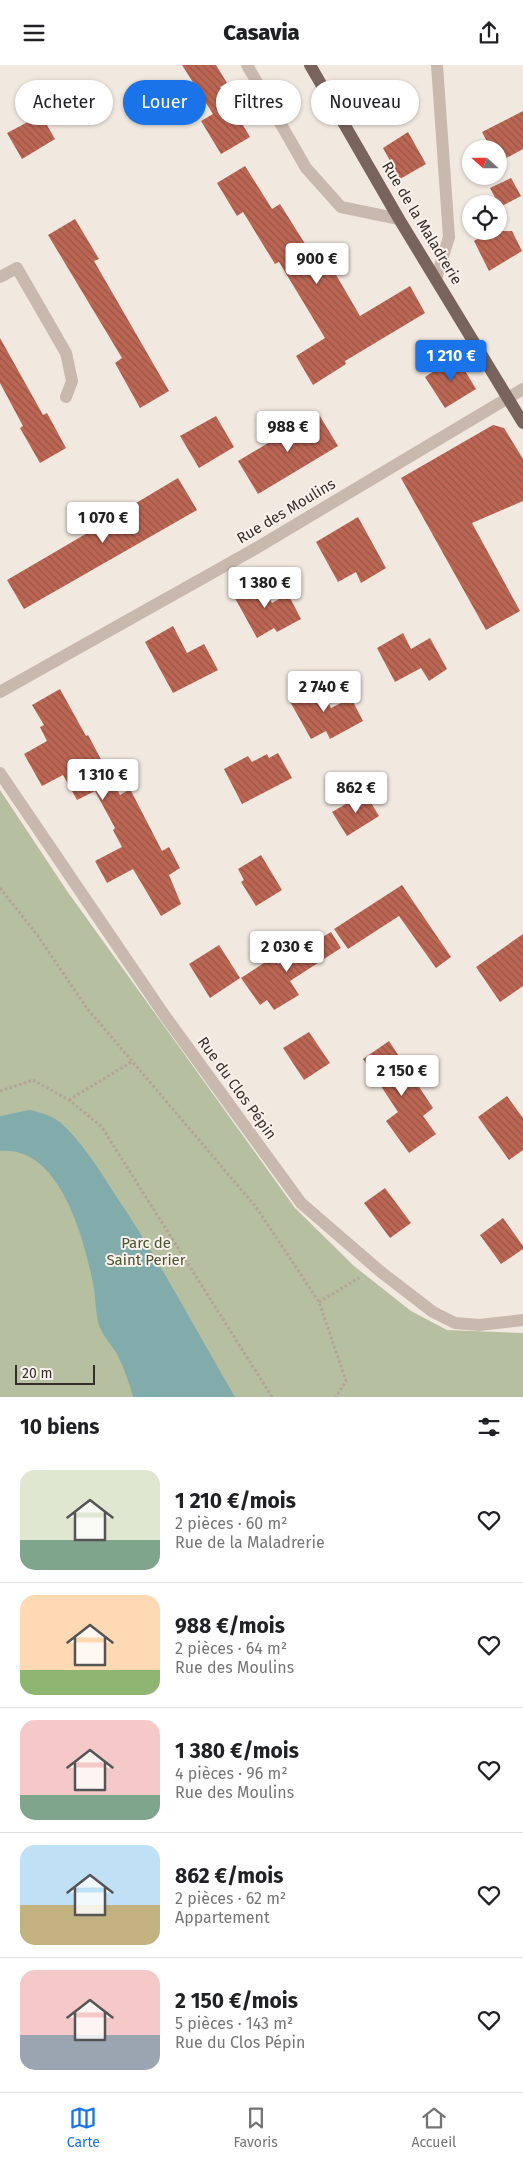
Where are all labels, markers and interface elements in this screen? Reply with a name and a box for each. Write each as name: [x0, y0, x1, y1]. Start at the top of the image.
icon: menu: [20, 19, 48, 47]
text: Casavia: [223, 19, 300, 46]
icon: share: [475, 19, 503, 47]
chip: Acheter: [15, 80, 113, 125]
chip: Louer: [123, 80, 206, 125]
chip: Filtres: [216, 80, 301, 125]
chip: Nouveau: [311, 80, 419, 125]
north arrow: [462, 140, 508, 185]
map controls: [462, 140, 507, 240]
street label: Rue de la Maladrerie: [378, 158, 466, 288]
button: locate: [462, 195, 507, 240]
pin: 900 €: [282, 243, 352, 285]
text: 900 €: [297, 249, 337, 268]
pin: 1 210 €: [405, 339, 497, 382]
text: 1 210 €: [426, 346, 476, 365]
pin: 988 €: [253, 411, 323, 453]
text: 988 €: [268, 417, 308, 436]
street label: Rue des Moulins: [234, 475, 338, 547]
pin: 1 070 €: [57, 501, 149, 544]
text: 1 070 €: [78, 508, 128, 527]
pin: 1 380 €: [219, 567, 311, 609]
text: 1 380 €: [239, 573, 291, 592]
pin: 2 740 €: [278, 671, 370, 713]
text: 2 740 €: [299, 677, 349, 696]
pin: 1 310 €: [57, 759, 149, 801]
text: 1 310 €: [78, 765, 128, 784]
pin: 862 €: [321, 771, 391, 814]
text: 862 €: [336, 778, 376, 797]
pin: 2 030 €: [241, 931, 333, 973]
text: 2 030 €: [261, 937, 313, 956]
street label: Rue du Clos Pépin: [194, 1033, 280, 1143]
pin: 2 150 €: [356, 1055, 448, 1097]
text: 2 150 €: [377, 1061, 427, 1080]
park label: Parc de Saint Perier: [106, 1234, 186, 1269]
scale bar: [15, 1362, 95, 1385]
text: 20 m: [22, 1365, 52, 1382]
icon: filters: [475, 1413, 503, 1441]
text: 10 biens: [20, 1414, 99, 1440]
text: 1 210 €/mois: [175, 1488, 296, 1514]
icon: home: [60, 1490, 120, 1550]
icon: heart: [475, 1506, 503, 1534]
text: 2 pièces · 60 m²: [175, 1514, 287, 1533]
text: Rue de la Maladrerie: [175, 1533, 325, 1552]
text: 988 €/mois: [175, 1613, 285, 1639]
icon: home: [60, 1615, 120, 1675]
icon: heart: [475, 1631, 503, 1659]
text: 2 pièces · 64 m²: [175, 1639, 287, 1658]
text: Rue des Moulins: [175, 1658, 294, 1677]
text: 1 380 €/mois: [175, 1738, 299, 1764]
icon: home: [60, 1740, 120, 1800]
icon: heart: [475, 1756, 503, 1784]
text: 4 pièces · 96 m²: [175, 1764, 288, 1783]
text: Rue des Moulins: [175, 1783, 294, 1802]
text: 862 €/mois: [175, 1863, 283, 1889]
icon: home: [60, 1865, 120, 1925]
icon: heart: [475, 1881, 503, 1909]
text: 2 pièces · 62 m²: [175, 1889, 286, 1908]
text: Appartement: [175, 1908, 270, 1927]
text: 2 150 €/mois: [175, 1988, 298, 2014]
icon: home: [60, 1990, 120, 2050]
icon: heart: [475, 2006, 503, 2034]
text: 5 pièces · 143 m²: [175, 2014, 293, 2033]
text: Rue du Clos Pépin: [175, 2033, 305, 2052]
tab: Carte: [67, 2104, 100, 2151]
tab: Favoris: [234, 2104, 278, 2151]
tab: Accueil: [411, 2104, 456, 2151]

